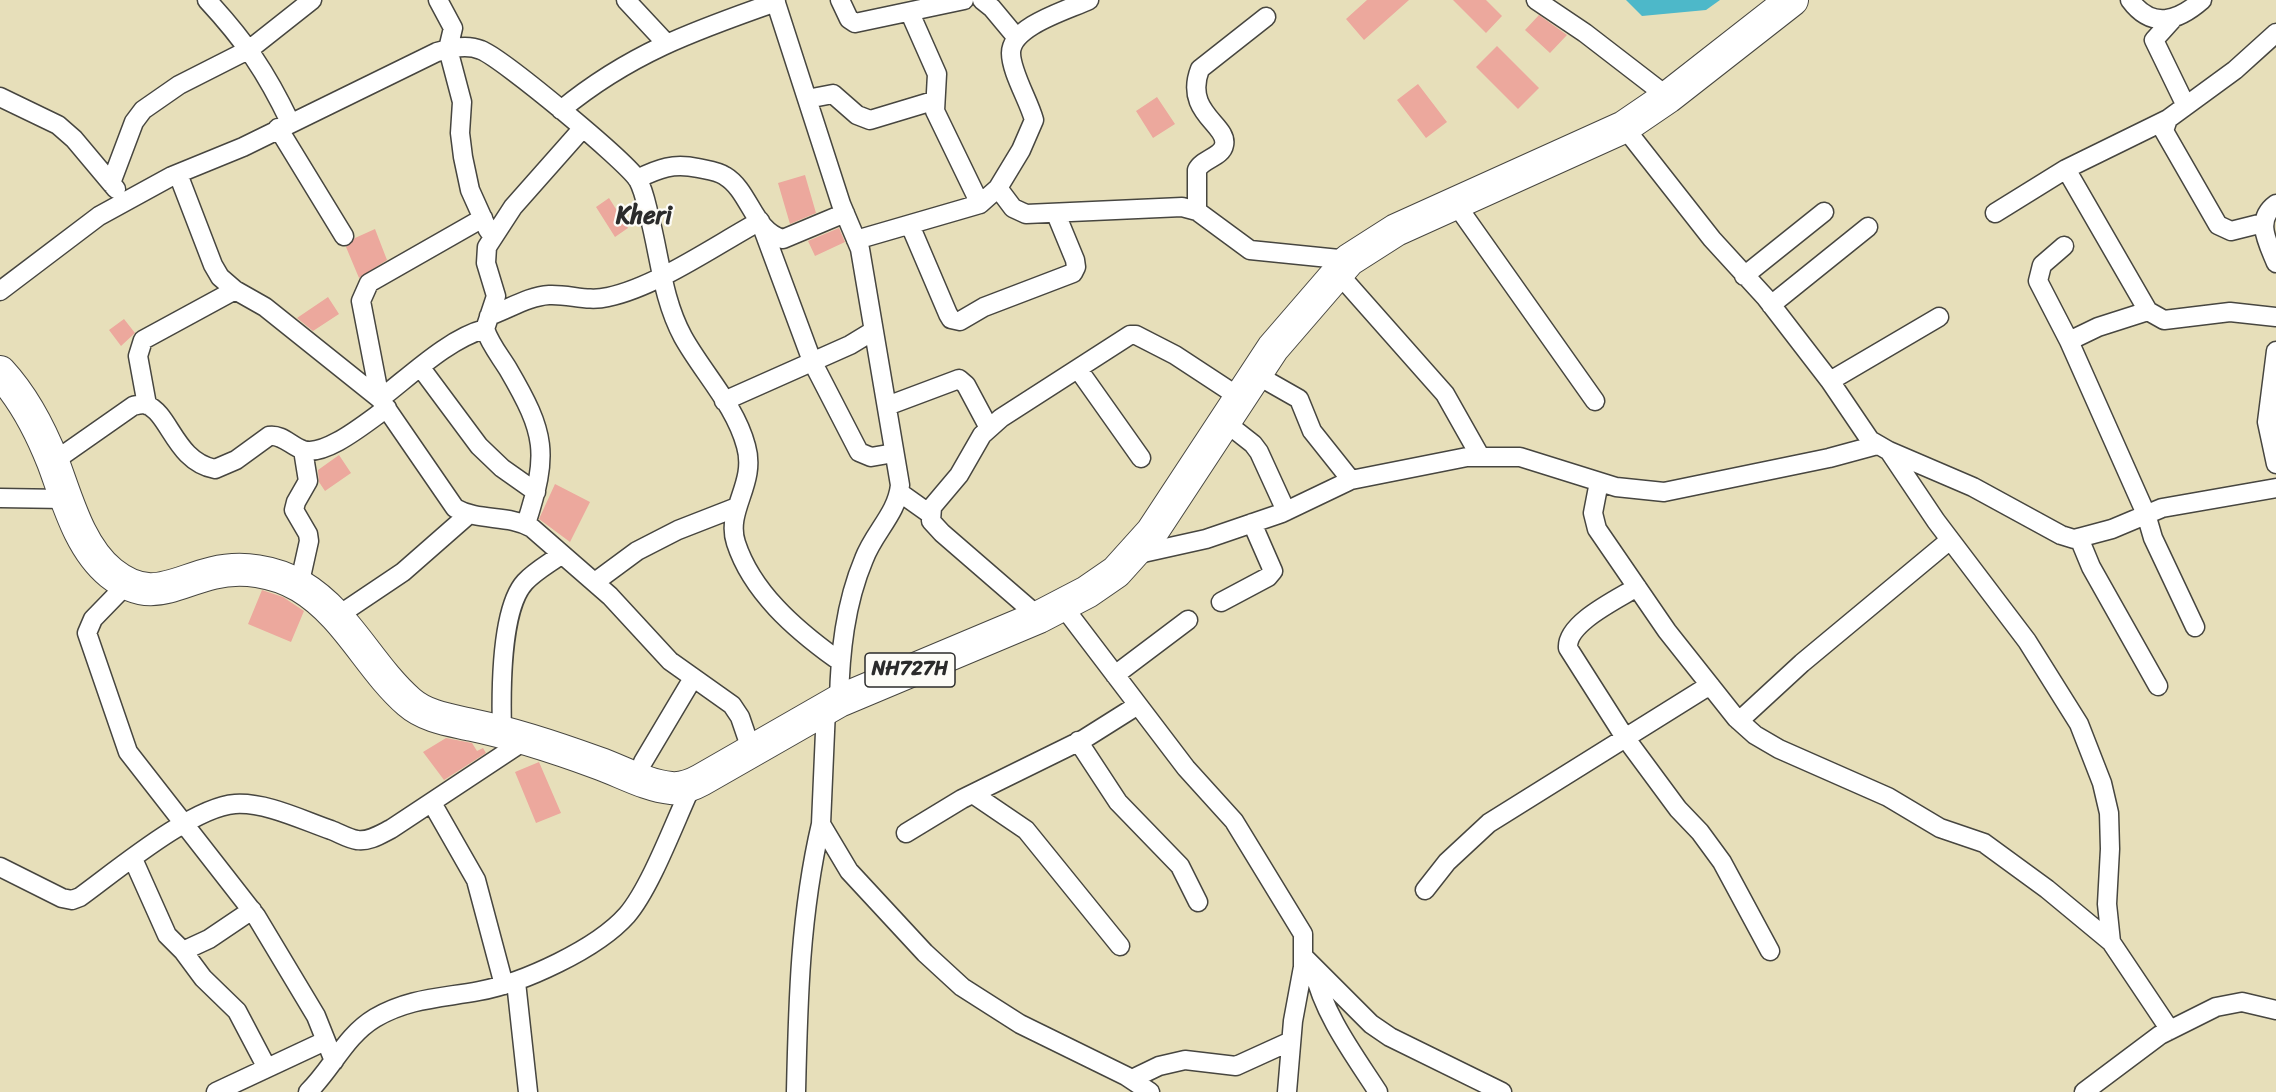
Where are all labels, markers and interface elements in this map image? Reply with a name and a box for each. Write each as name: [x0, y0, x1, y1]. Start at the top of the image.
district label: Kheri: [616, 203, 672, 231]
road number: NH727H: [865, 653, 955, 687]

